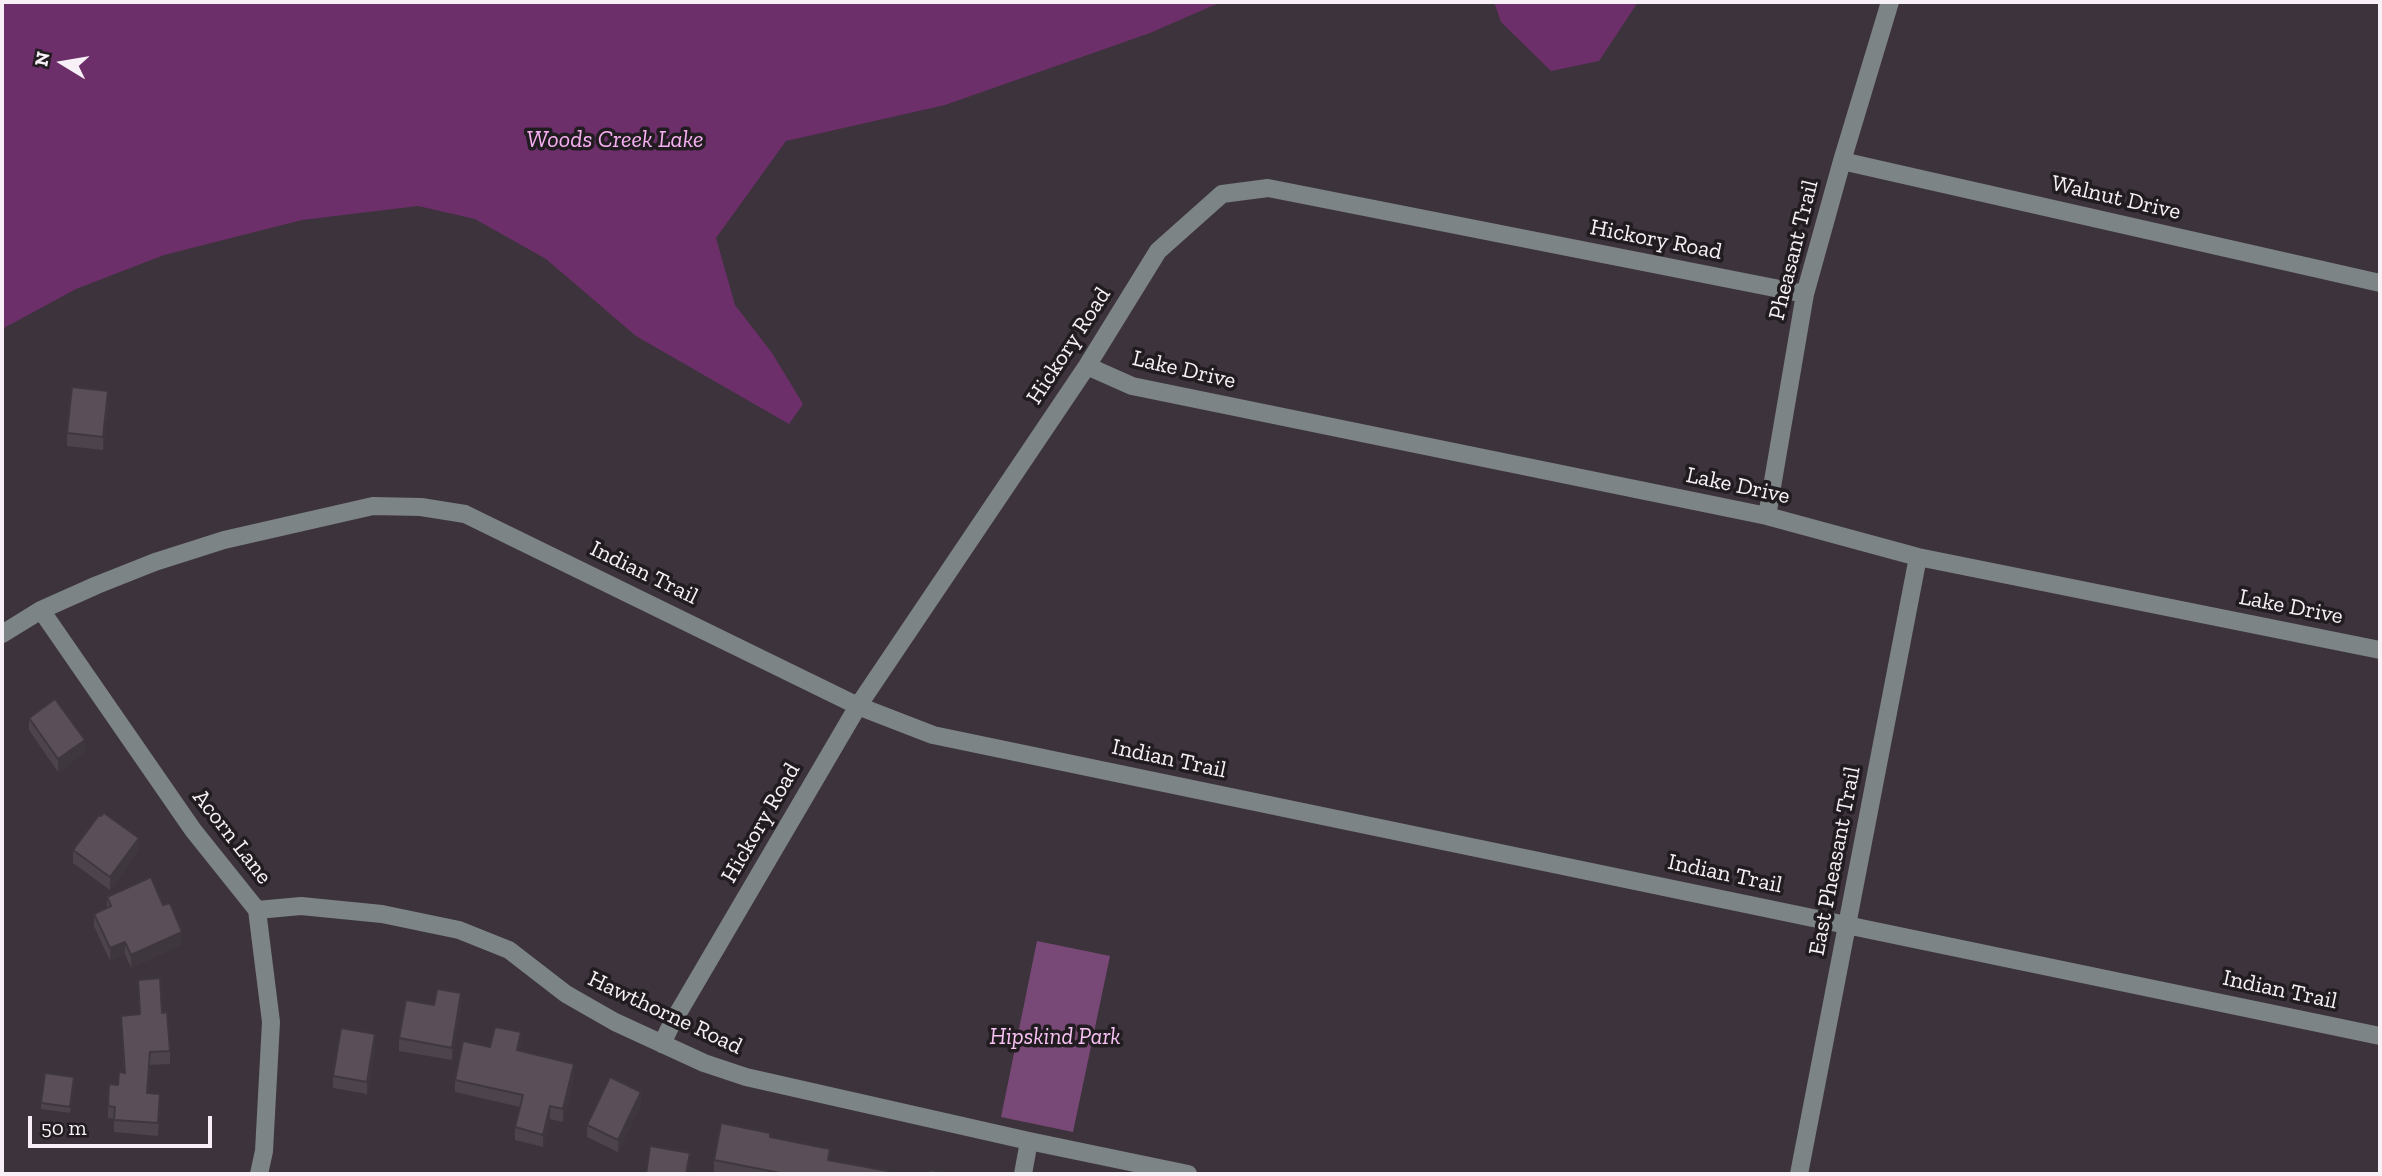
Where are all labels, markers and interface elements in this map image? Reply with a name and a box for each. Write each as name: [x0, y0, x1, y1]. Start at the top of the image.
north arrow: [28, 28, 98, 98]
text: N: [29, 50, 55, 68]
water label: Woods Creek Lake: [526, 126, 704, 154]
street label: Walnut Drive: [2049, 170, 2183, 226]
street label: Pheasant Trail: [1763, 177, 1825, 323]
street label: Hickory Road: [1588, 214, 1724, 266]
street label: Hickory Road: [1021, 282, 1117, 410]
street label: Lake Drive: [1130, 345, 1238, 395]
street label: Lake Drive: [1684, 462, 1792, 510]
street label: Indian Trail: [586, 535, 702, 611]
street label: Lake Drive: [2237, 583, 2345, 631]
street label: Indian Trail: [1109, 733, 1229, 785]
street label: Hickory Road: [716, 758, 806, 888]
street label: East Pheasant Trail: [1803, 764, 1867, 958]
street label: Acorn Lane: [186, 784, 278, 890]
street label: Indian Trail: [1665, 848, 1785, 900]
street label: Indian Trail: [2220, 964, 2340, 1016]
street label: Hawthorne Road: [584, 965, 746, 1061]
park label: Hipskind Park: [989, 1023, 1121, 1051]
scale bar: [32, 1102, 215, 1146]
text: 50 m: [41, 1115, 87, 1140]

